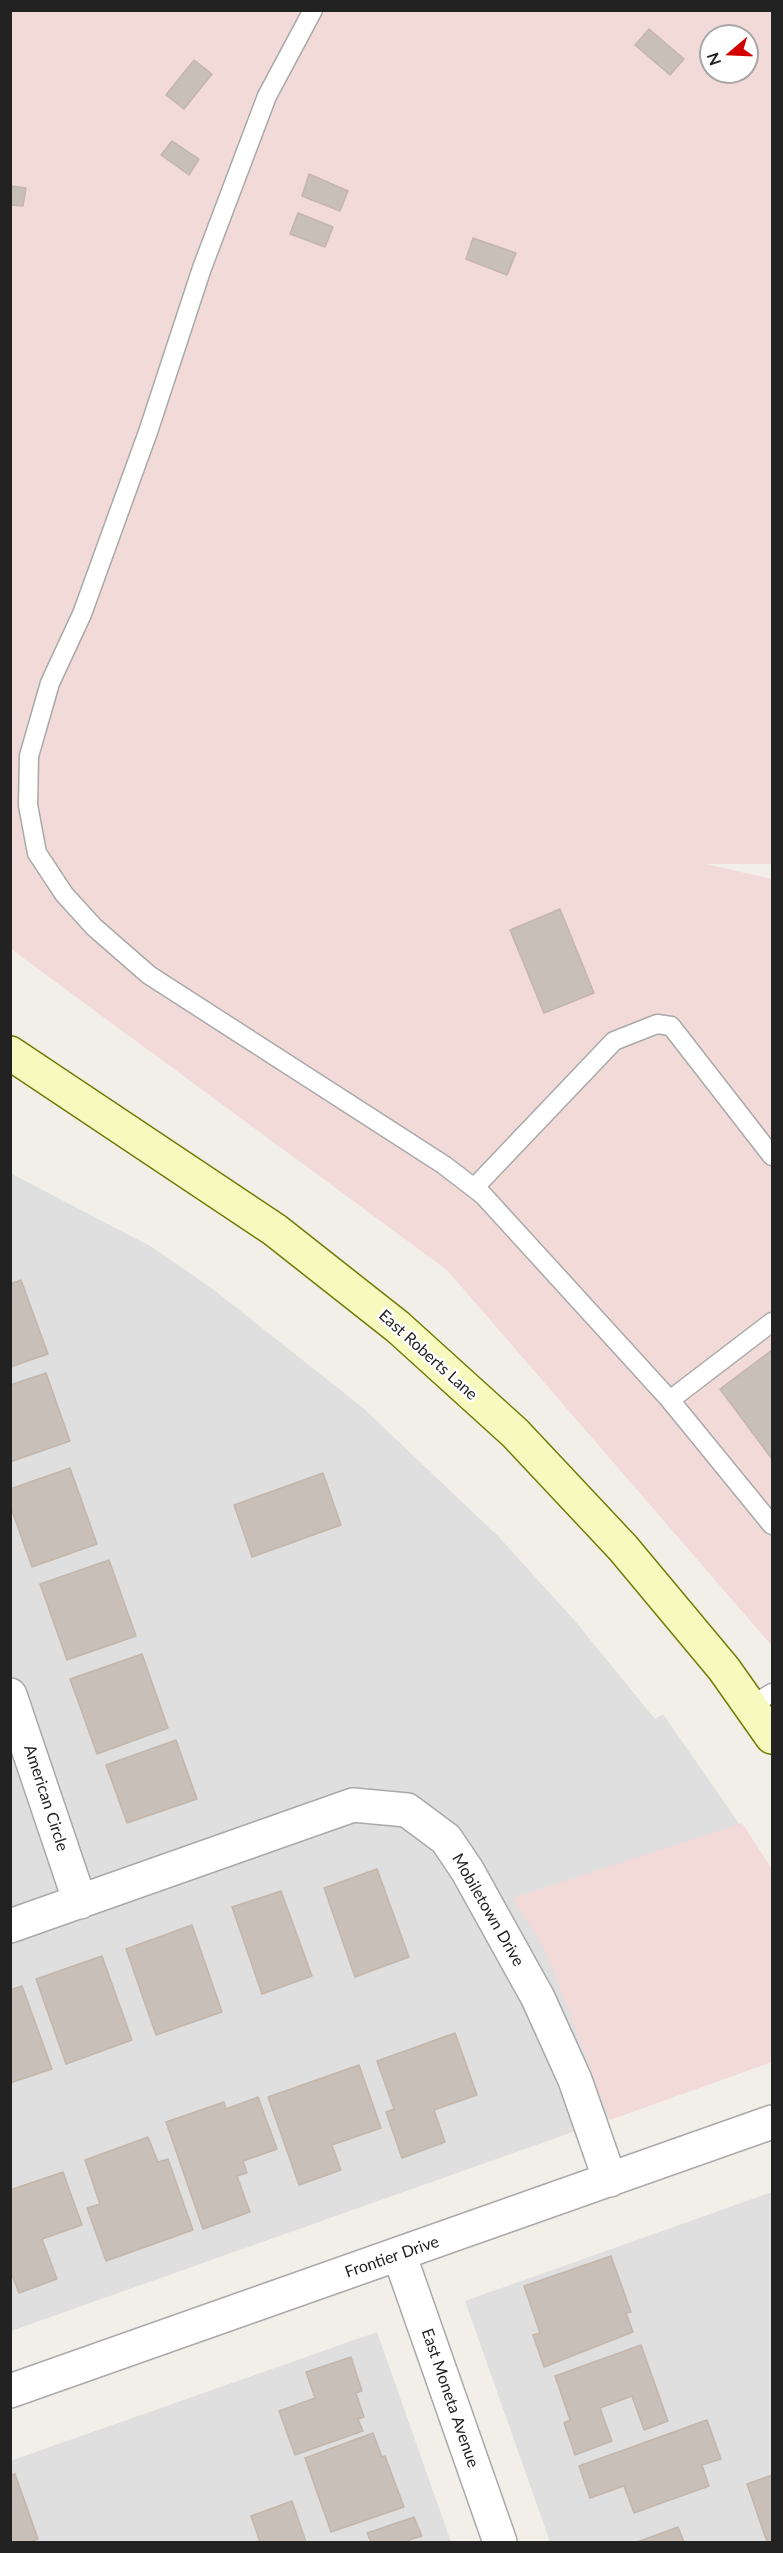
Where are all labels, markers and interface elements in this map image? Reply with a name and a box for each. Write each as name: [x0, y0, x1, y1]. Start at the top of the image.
north arrow: [699, 24, 759, 84]
text: N: [702, 50, 724, 68]
street label: East Roberts Lane: [375, 1306, 481, 1404]
street label: American Circle: [20, 1742, 72, 1854]
street label: Mobiletown Drive: [448, 1850, 528, 1970]
street label: Frontier Drive: [342, 2232, 442, 2282]
street label: East Moneta Avenue: [417, 2326, 483, 2470]

